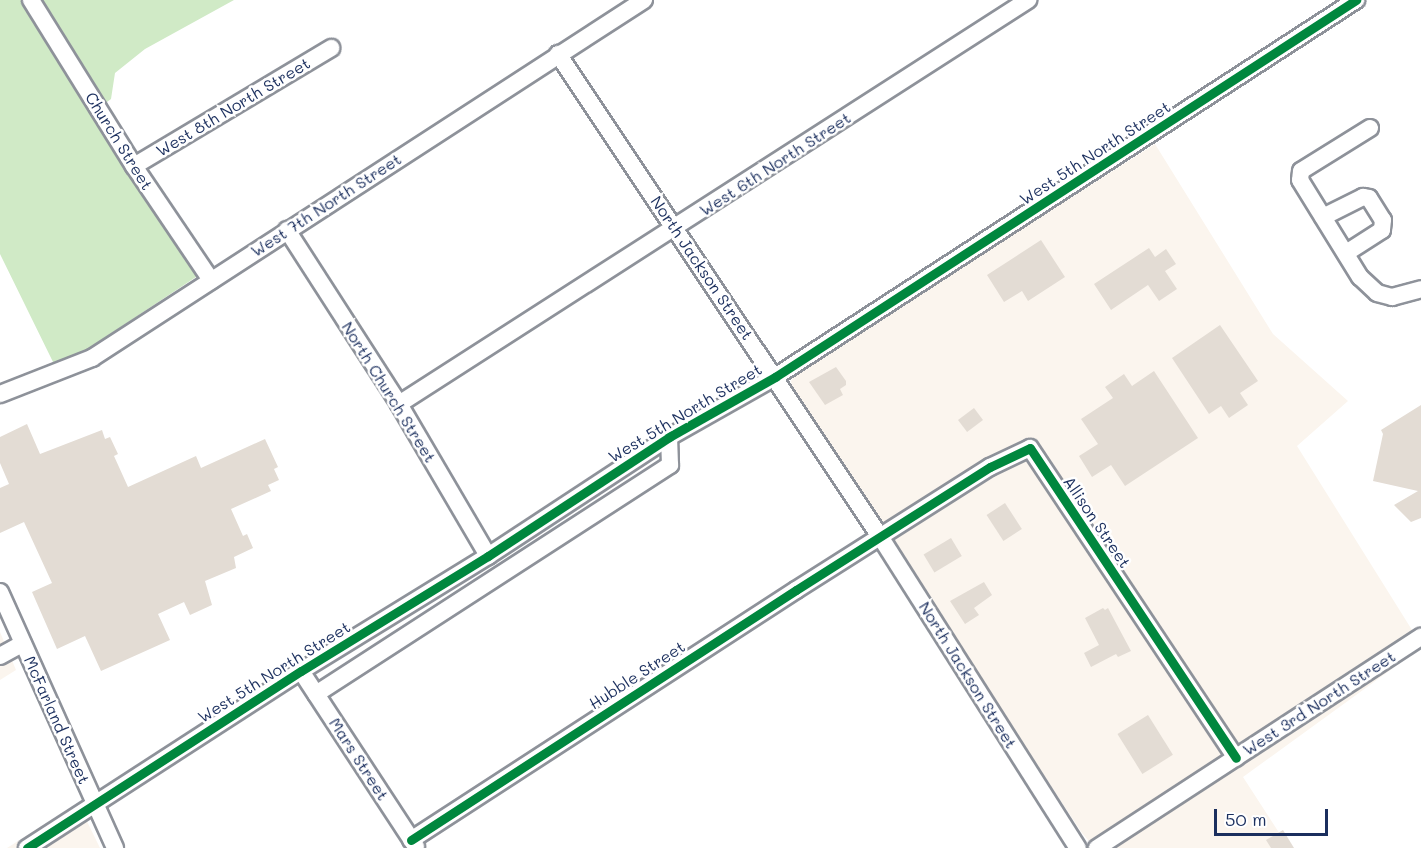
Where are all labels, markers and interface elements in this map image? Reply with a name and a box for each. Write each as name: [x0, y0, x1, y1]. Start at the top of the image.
street label: West 8th North Street: [153, 53, 313, 161]
street label: Church Street: [81, 89, 157, 193]
street label: West 5th North Street: [1016, 97, 1174, 209]
street label: West 6th North Street: [696, 108, 854, 220]
street label: West 7th North Street: [247, 149, 405, 261]
street label: North Jackson Street: [647, 192, 757, 344]
street label: North Church Street: [338, 318, 440, 466]
street label: West 5th North Street: [605, 359, 765, 467]
street label: Allison Street: [1059, 473, 1135, 571]
street label: North Jackson Street: [915, 598, 1021, 752]
street label: West 5th North Street: [194, 617, 354, 727]
street label: Hubble Street: [585, 637, 689, 713]
street label: West 3rd North Street: [1239, 646, 1399, 760]
street label: McFarland Street: [20, 653, 94, 787]
street label: Mars Street: [325, 714, 393, 804]
scale bar: [1217, 797, 1331, 835]
text: 50 m: [1225, 807, 1267, 831]

